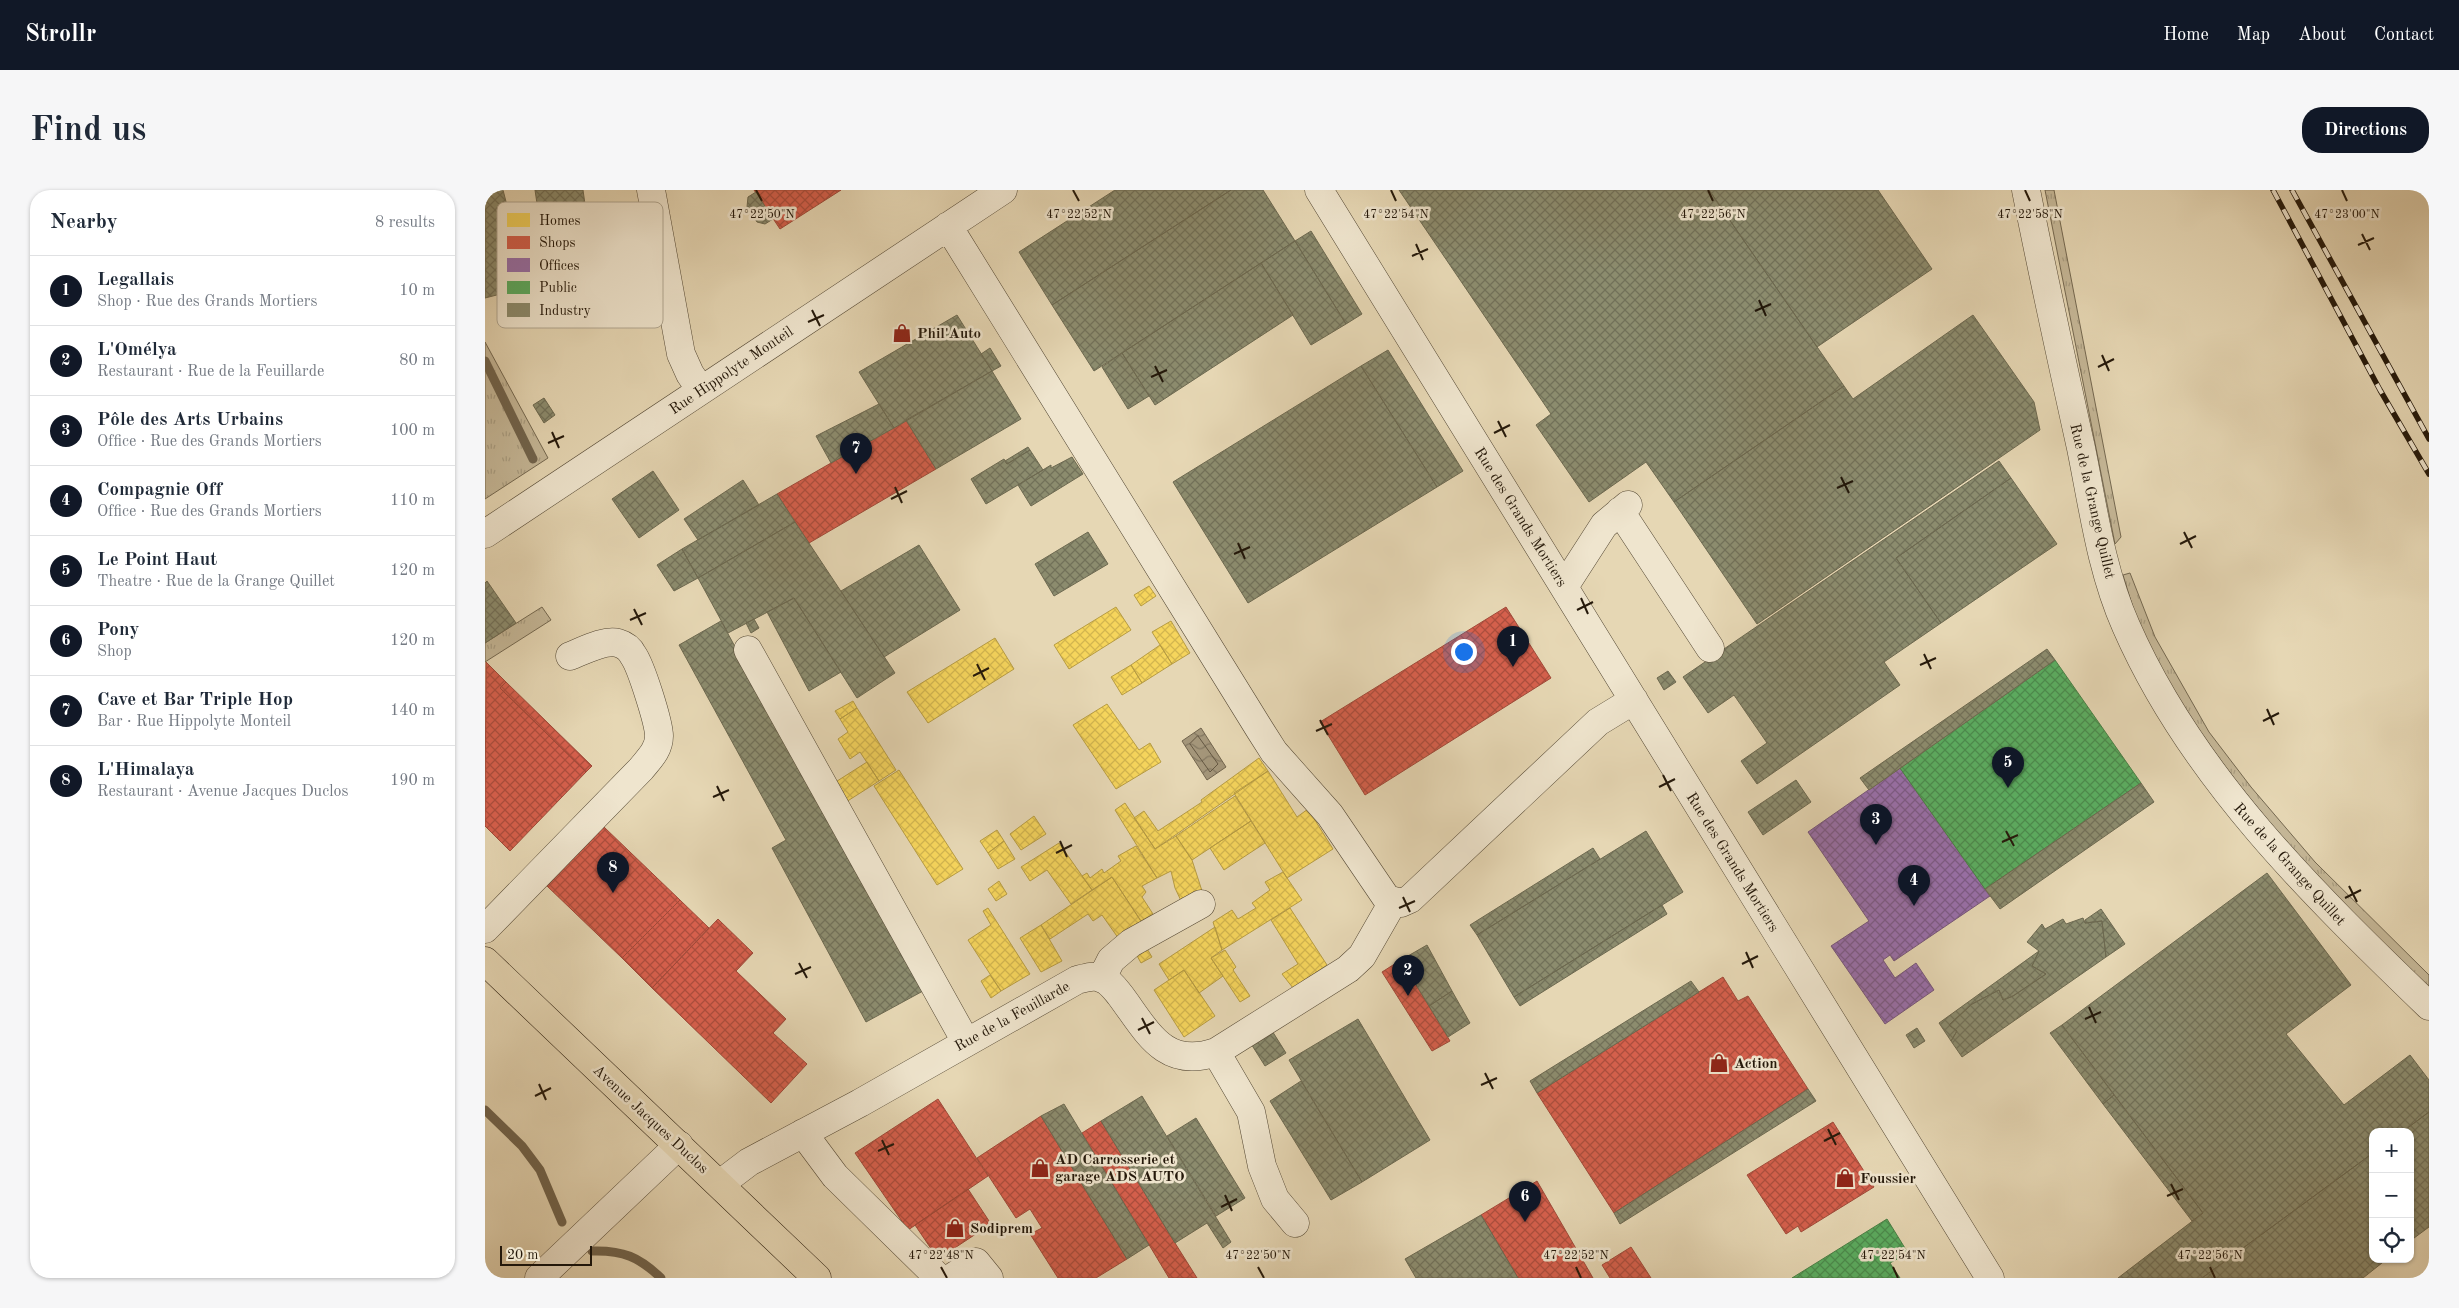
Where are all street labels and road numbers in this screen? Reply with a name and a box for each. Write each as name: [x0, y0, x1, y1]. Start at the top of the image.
street label: Rue Hippolyte Monteil: [667, 324, 796, 418]
street label: Rue de la Grange Quillet: [2066, 422, 2117, 580]
street label: Rue des Grands Mortiers: [1471, 445, 1569, 590]
street label: Rue des Grands Mortiers: [1683, 790, 1781, 935]
street label: Rue de la Grange Quillet: [2230, 801, 2348, 929]
street label: Rue de la Feuillarde: [953, 979, 1073, 1055]
street label: Avenue Jacques Duclos: [590, 1063, 710, 1177]

